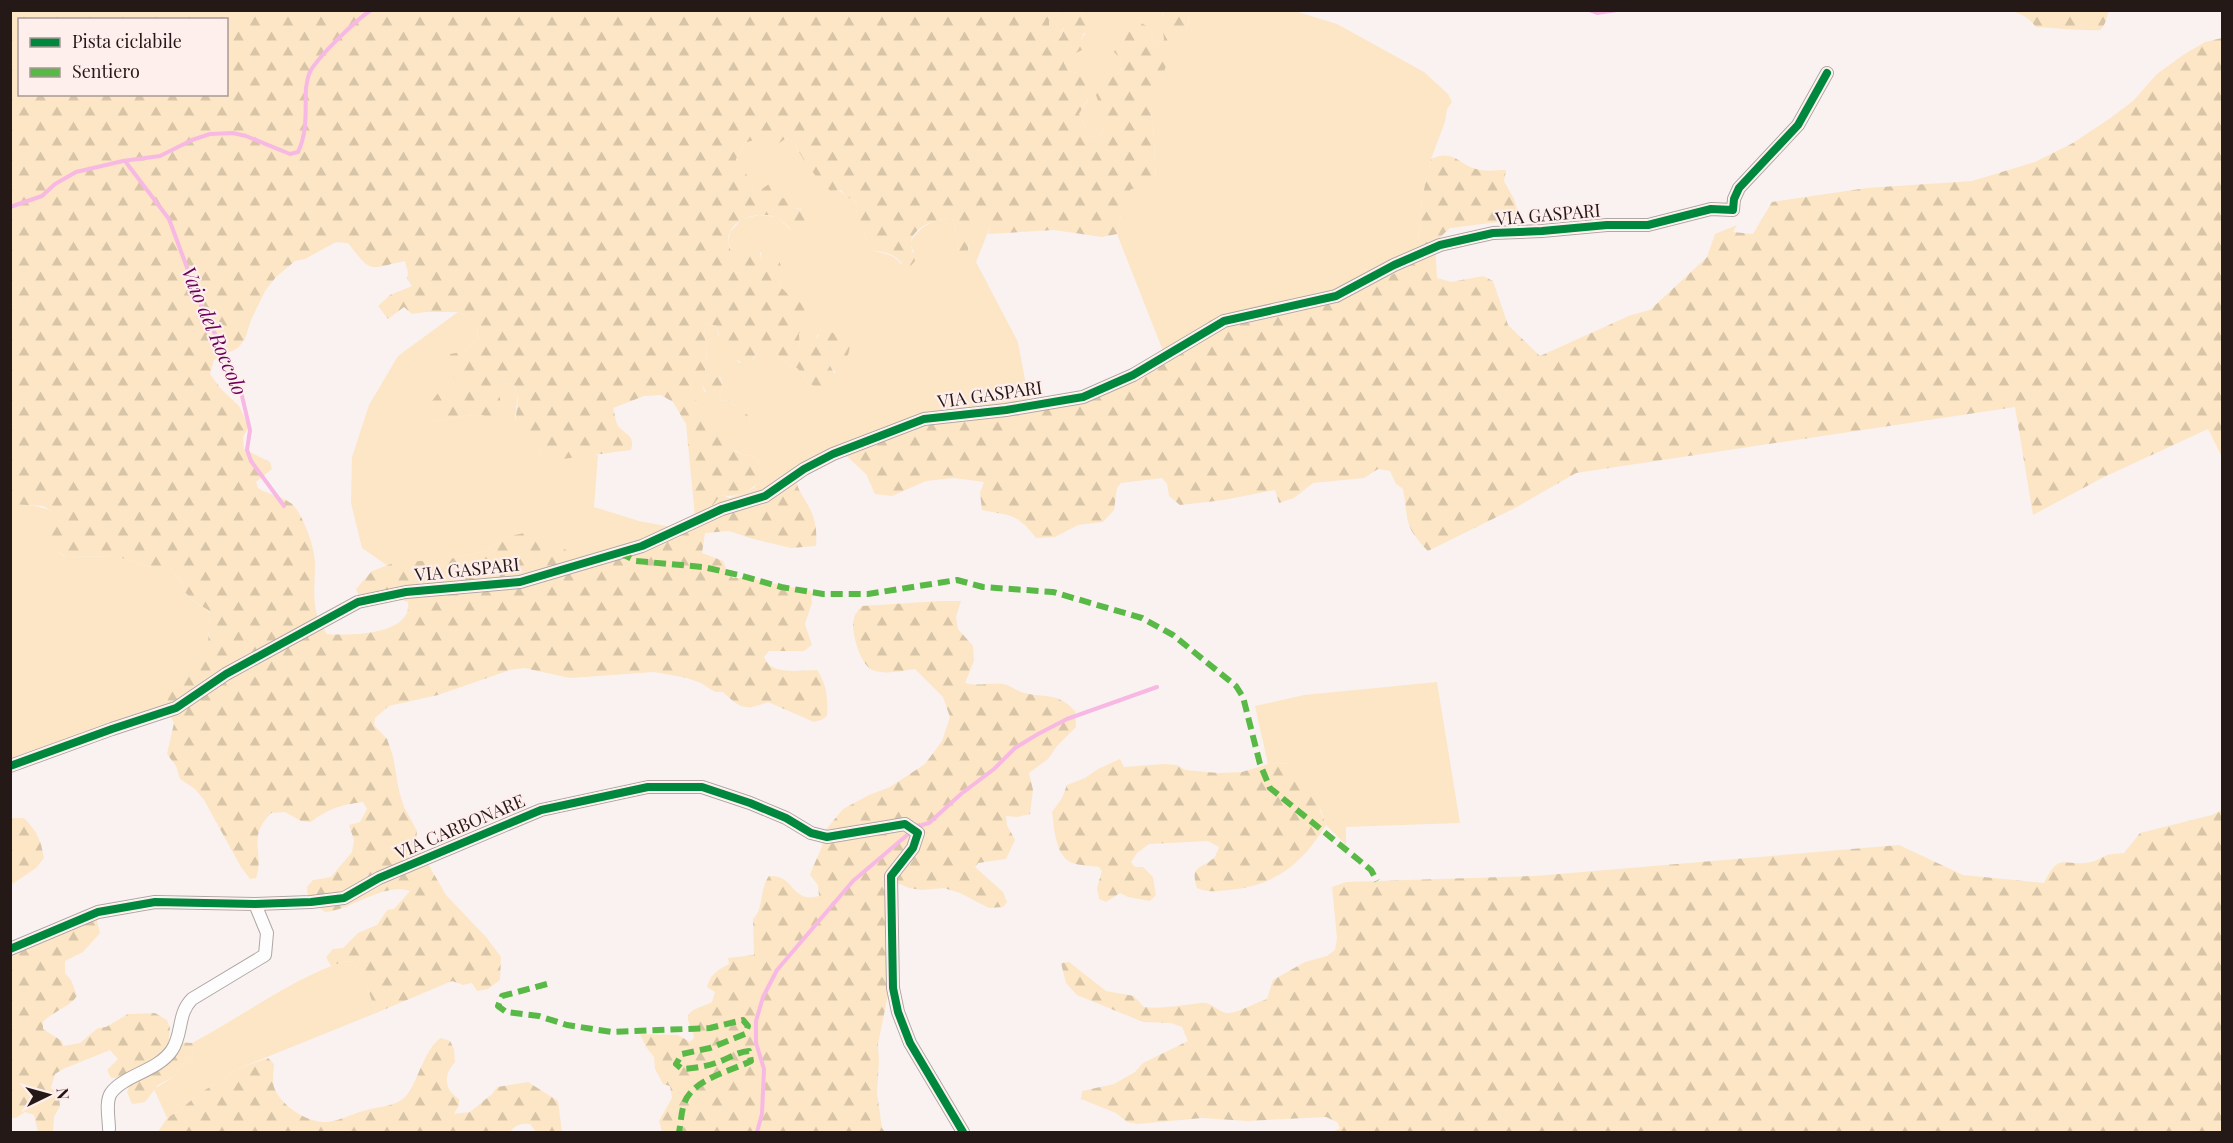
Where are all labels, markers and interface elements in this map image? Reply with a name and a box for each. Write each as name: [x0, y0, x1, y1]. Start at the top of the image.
legend: [18, 18, 228, 96]
text: Pista ciclabile: [72, 29, 182, 53]
text: Sentiero: [72, 59, 140, 83]
street label: VIA GASPARI: [1493, 197, 1602, 231]
water label: Vaio del Roccolo: [176, 262, 255, 399]
street label: VIA GASPARI: [935, 375, 1044, 413]
street label: VIA GASPARI: [412, 552, 521, 587]
street label: VIA CARBONARE: [390, 788, 528, 865]
north arrow: [18, 1065, 78, 1125]
text: N: [52, 1087, 74, 1101]

